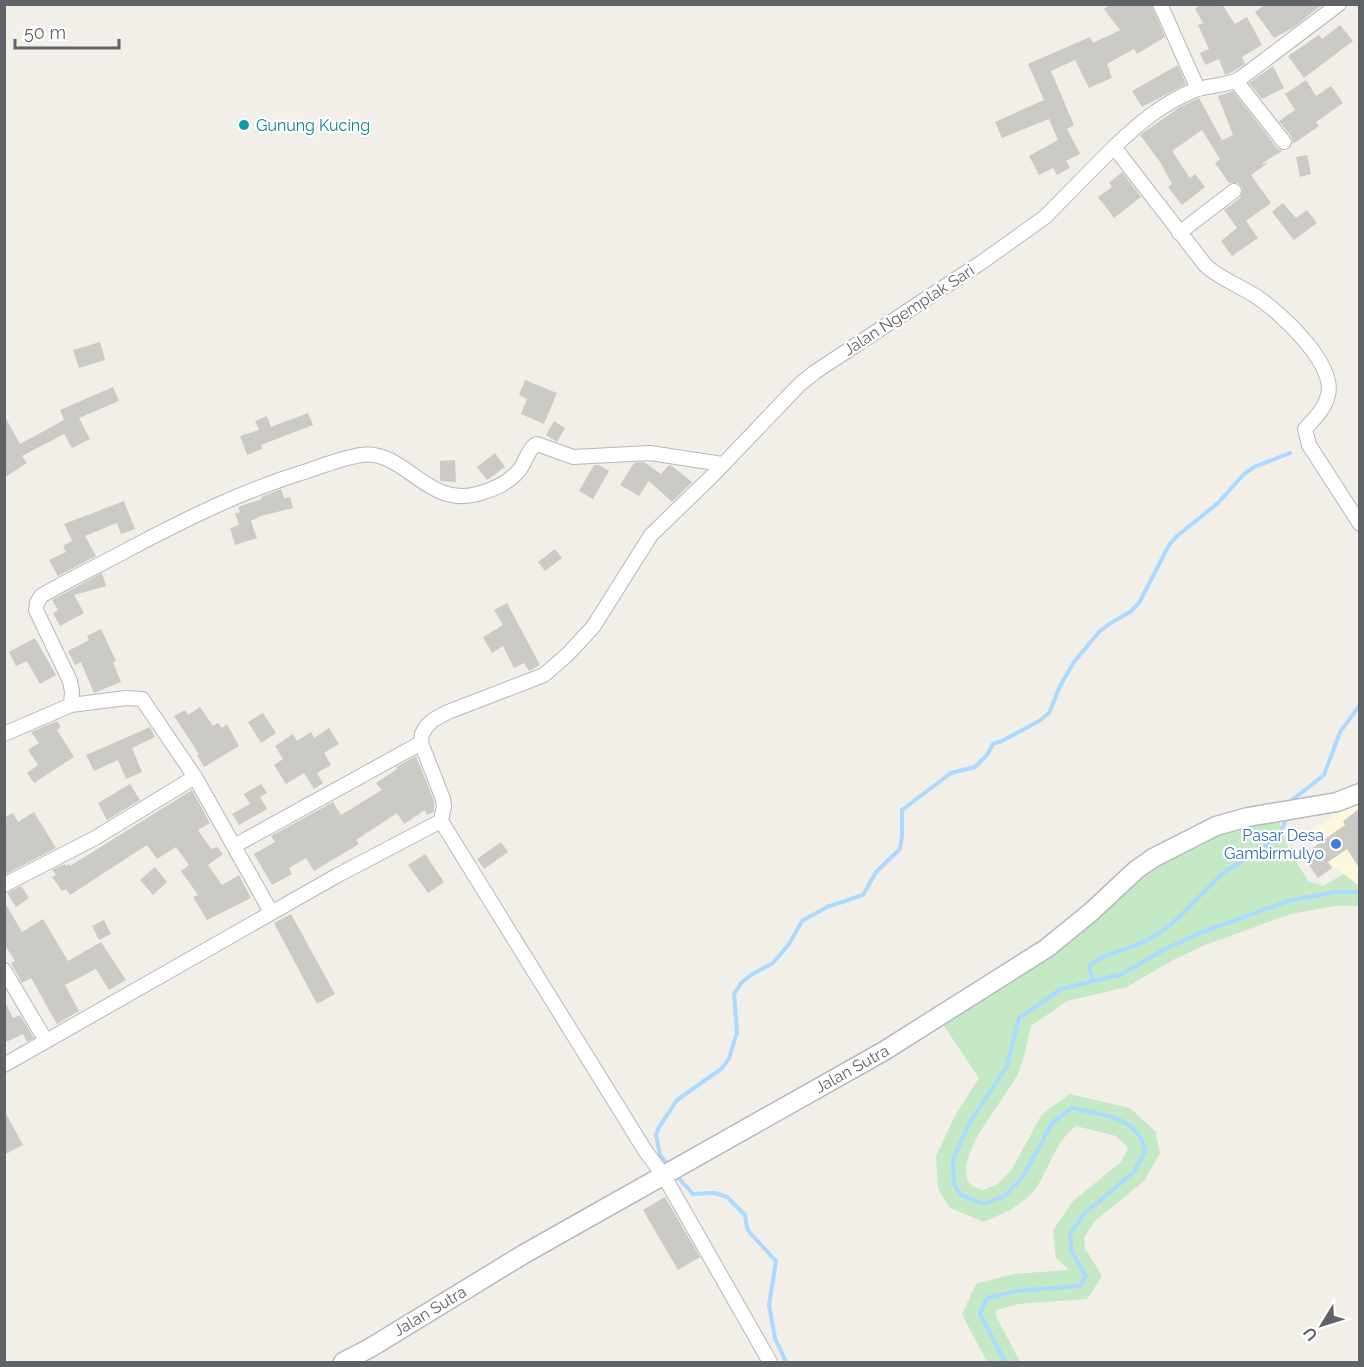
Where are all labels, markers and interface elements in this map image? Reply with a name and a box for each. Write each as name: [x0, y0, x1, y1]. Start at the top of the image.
scale bar: [15, 12, 118, 50]
text: 50 m: [24, 22, 66, 43]
place label: Gunung Kucing: [256, 116, 370, 135]
marker: Gunung Kucing: [237, 118, 251, 132]
street label: Jalan Ngemplak Sari: [840, 261, 978, 359]
place label: Pasar Desa Gambirmulyo: [1224, 826, 1324, 863]
marker: Pasar Desa Gambirmulyo: [1329, 837, 1343, 851]
street label: Jalan Sutra: [812, 1041, 892, 1097]
street label: Jalan Sutra: [390, 1282, 470, 1340]
north arrow: [1292, 1295, 1352, 1355]
text: U: [1299, 1323, 1322, 1345]

